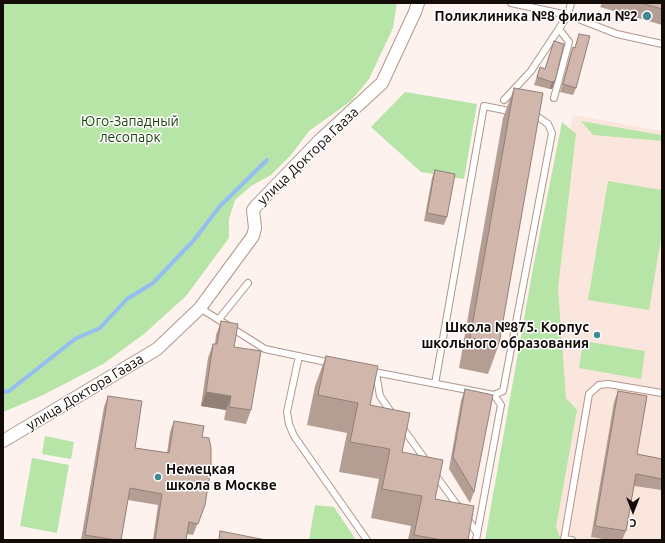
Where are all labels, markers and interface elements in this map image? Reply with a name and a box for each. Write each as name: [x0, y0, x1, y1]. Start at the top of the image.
place label: Поликлиника №8 филиал №2: [435, 8, 638, 24]
marker: Поликлиника №8 филиал №2: [641, 10, 653, 22]
street label: улица Доктора Гааза: [254, 104, 362, 208]
park label: Юго-Западный лесопарк: [81, 113, 179, 146]
place label: Школа №875. Корпус школьного образования: [421, 319, 589, 352]
marker: Школа №875. Корпус школьного образования: [592, 330, 602, 340]
street label: улица Доктора Гааза: [23, 350, 147, 434]
place label: Немецкая школа в Москве: [166, 461, 277, 494]
marker: Немецкая школа в Москве: [153, 472, 163, 482]
north arrow: [613, 491, 653, 531]
text: С: [629, 517, 637, 529]

